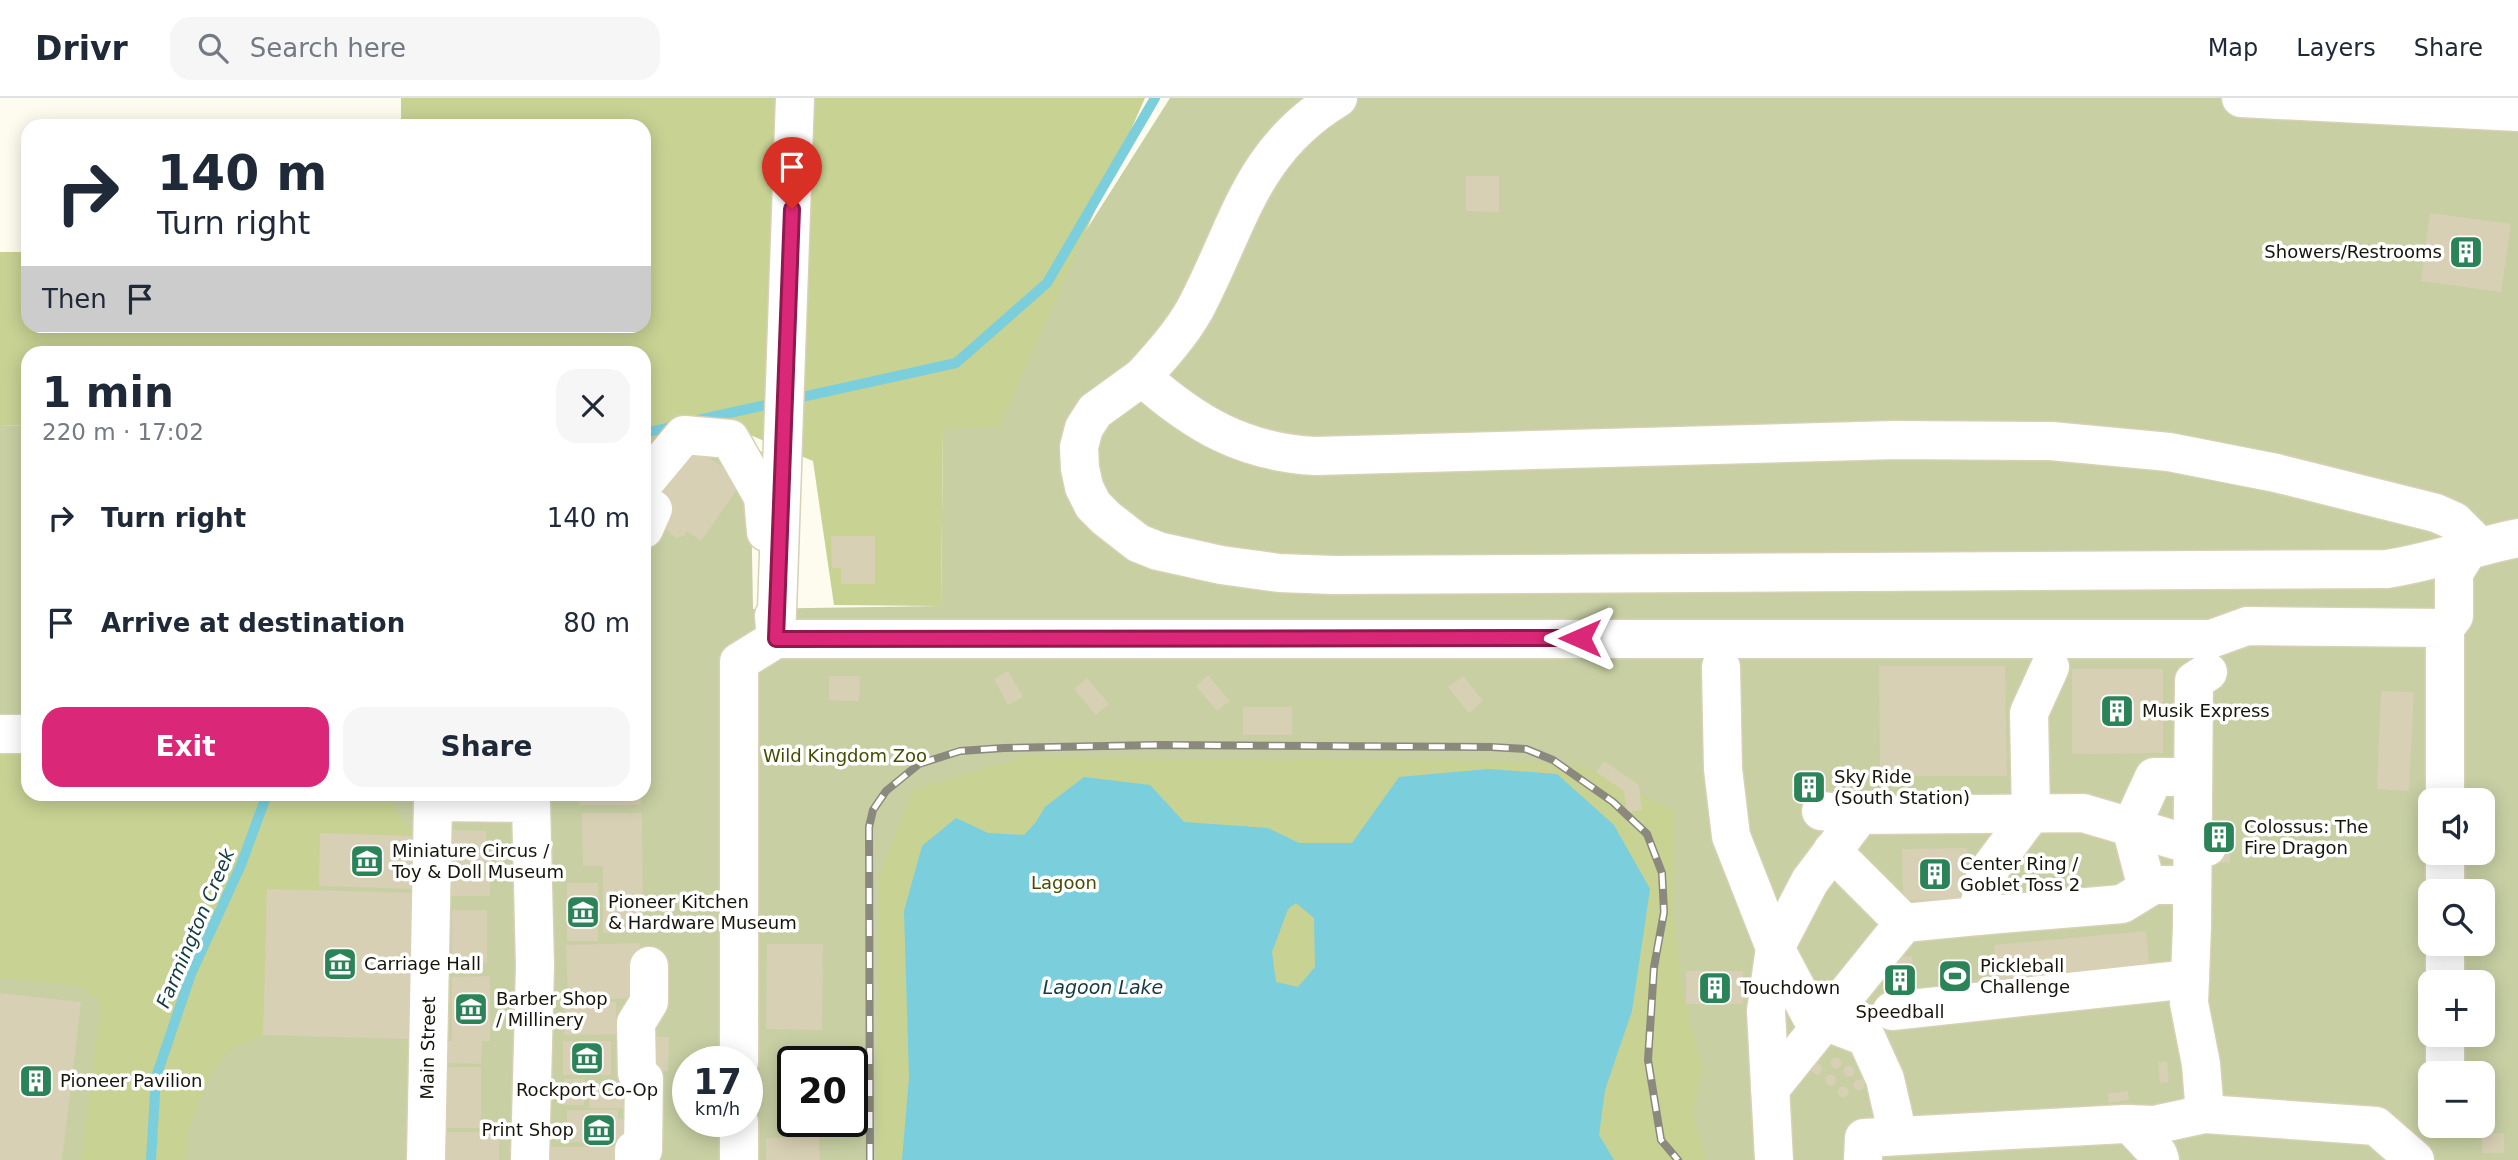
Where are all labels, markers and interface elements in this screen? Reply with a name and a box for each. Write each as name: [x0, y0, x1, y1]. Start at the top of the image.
search box: [170, 17, 660, 80]
text: Drivr: [35, 29, 128, 68]
icon: search: [194, 29, 232, 67]
text: Search here: [250, 33, 406, 63]
text: Map: [2208, 34, 2258, 62]
text: Layers: [2296, 34, 2376, 62]
text: Share: [2414, 34, 2483, 62]
pin: [762, 137, 822, 209]
text: 140 m: [157, 145, 327, 202]
icon: right: [42, 147, 133, 238]
icon: arrive: [773, 148, 811, 186]
text: Turn right: [157, 204, 310, 242]
building icon: Showers/Restrooms: [2447, 233, 2485, 271]
place label: Showers/Restrooms: [2264, 241, 2442, 262]
icon: arrive: [121, 280, 159, 318]
text: Then: [42, 284, 107, 314]
text: 1 min: [42, 368, 174, 417]
button: close: [556, 369, 630, 443]
text: 220 m · 17:02: [42, 419, 204, 445]
icon: right: [42, 499, 80, 537]
text: Turn right: [101, 503, 246, 533]
text: 140 m: [547, 503, 630, 533]
position arrow: [1543, 601, 1617, 675]
icon: arrive: [42, 604, 80, 642]
text: Arrive at destination: [101, 608, 405, 638]
text: 80 m: [563, 608, 630, 638]
building icon: Musik Express: [2098, 692, 2136, 730]
place label: Musik Express: [2142, 700, 2270, 721]
button: Exit: [42, 707, 329, 787]
button: Share: [343, 707, 630, 787]
park label: Wild Kingdom Zoo: [763, 745, 927, 766]
place label: Sky Ride (South Station): [1834, 766, 1970, 808]
building icon: Sky Ride (South Station): [1790, 768, 1828, 806]
map controls: [2418, 788, 2495, 1138]
button: sound: [2418, 788, 2495, 865]
place label: Colossus: The Fire Dragon: [2244, 816, 2368, 858]
building icon: Colossus: The Fire Dragon: [2200, 818, 2238, 856]
place label: Miniature Circus / Toy & Doll Museum: [391, 840, 564, 882]
museum icon: Miniature Circus / Toy & Doll Museum: [348, 842, 386, 880]
water label: Farmington Creek: [151, 844, 239, 1011]
place label: Center Ring / Goblet Toss 2: [1960, 853, 2080, 895]
building icon: Center Ring / Goblet Toss 2: [1916, 855, 1954, 893]
park label: Lagoon: [1031, 872, 1097, 893]
button: search: [2418, 879, 2495, 956]
place label: Pioneer Kitchen & Hardware Museum: [608, 891, 797, 933]
museum icon: Pioneer Kitchen & Hardware Museum: [564, 893, 602, 931]
museum icon: Carriage Hall: [321, 945, 359, 983]
place label: Carriage Hall: [364, 953, 481, 974]
place label: Pickleball Challenge: [1980, 955, 2070, 997]
sports icon: Pickleball Challenge: [1936, 957, 1974, 995]
building icon: Speedball: [1881, 961, 1919, 999]
building icon: Touchdown: [1696, 969, 1734, 1007]
button: +: [2418, 970, 2495, 1047]
water label: Lagoon Lake: [1043, 976, 1163, 998]
place label: Touchdown: [1739, 977, 1840, 998]
place label: Barber Shop / Millinery: [496, 988, 608, 1030]
museum icon: Barber Shop / Millinery: [452, 990, 490, 1028]
street label: Main Street: [416, 996, 439, 1100]
place label: Speedball: [1856, 1001, 1944, 1022]
museum icon: Rockport Co-Op: [568, 1039, 606, 1077]
speed limit sign: 20: [777, 1046, 868, 1137]
button: −: [2418, 1061, 2495, 1138]
building icon: Pioneer Pavilion: [17, 1062, 55, 1100]
text: 17: [693, 1062, 742, 1102]
place label: Pioneer Pavilion: [60, 1070, 202, 1091]
place label: Rockport Co-Op: [516, 1079, 658, 1100]
text: km/h: [695, 1098, 740, 1119]
museum icon: Print Shop: [580, 1111, 618, 1149]
place label: Print Shop: [482, 1119, 574, 1140]

